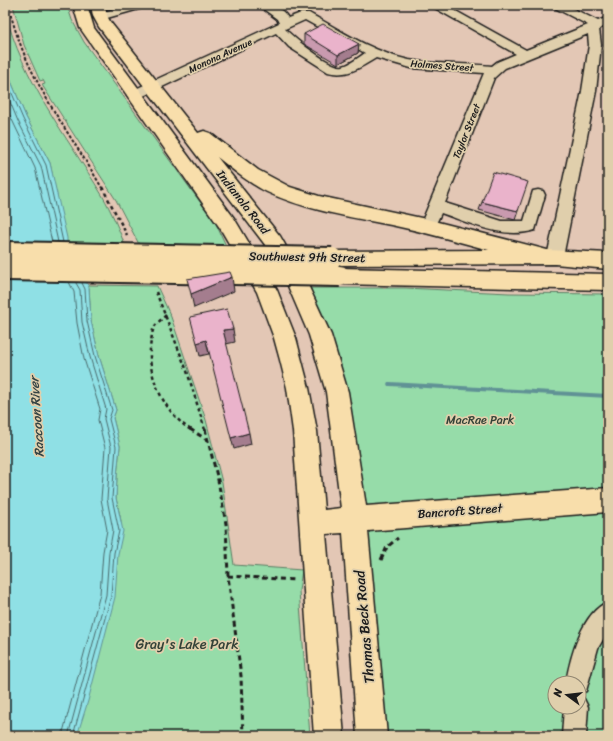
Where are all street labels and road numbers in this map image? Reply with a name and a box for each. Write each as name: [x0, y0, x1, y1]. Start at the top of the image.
street label: Monona Avenue: [186, 33, 255, 79]
street label: Holmes Street: [410, 55, 475, 77]
street label: Taylor Street: [448, 100, 487, 162]
street label: Indianola Road: [210, 164, 276, 240]
street label: Southwest 9th Street: [249, 245, 365, 269]
street label: Bancroft Street: [417, 497, 504, 525]
street label: Thomas Beck Road: [347, 568, 382, 684]

